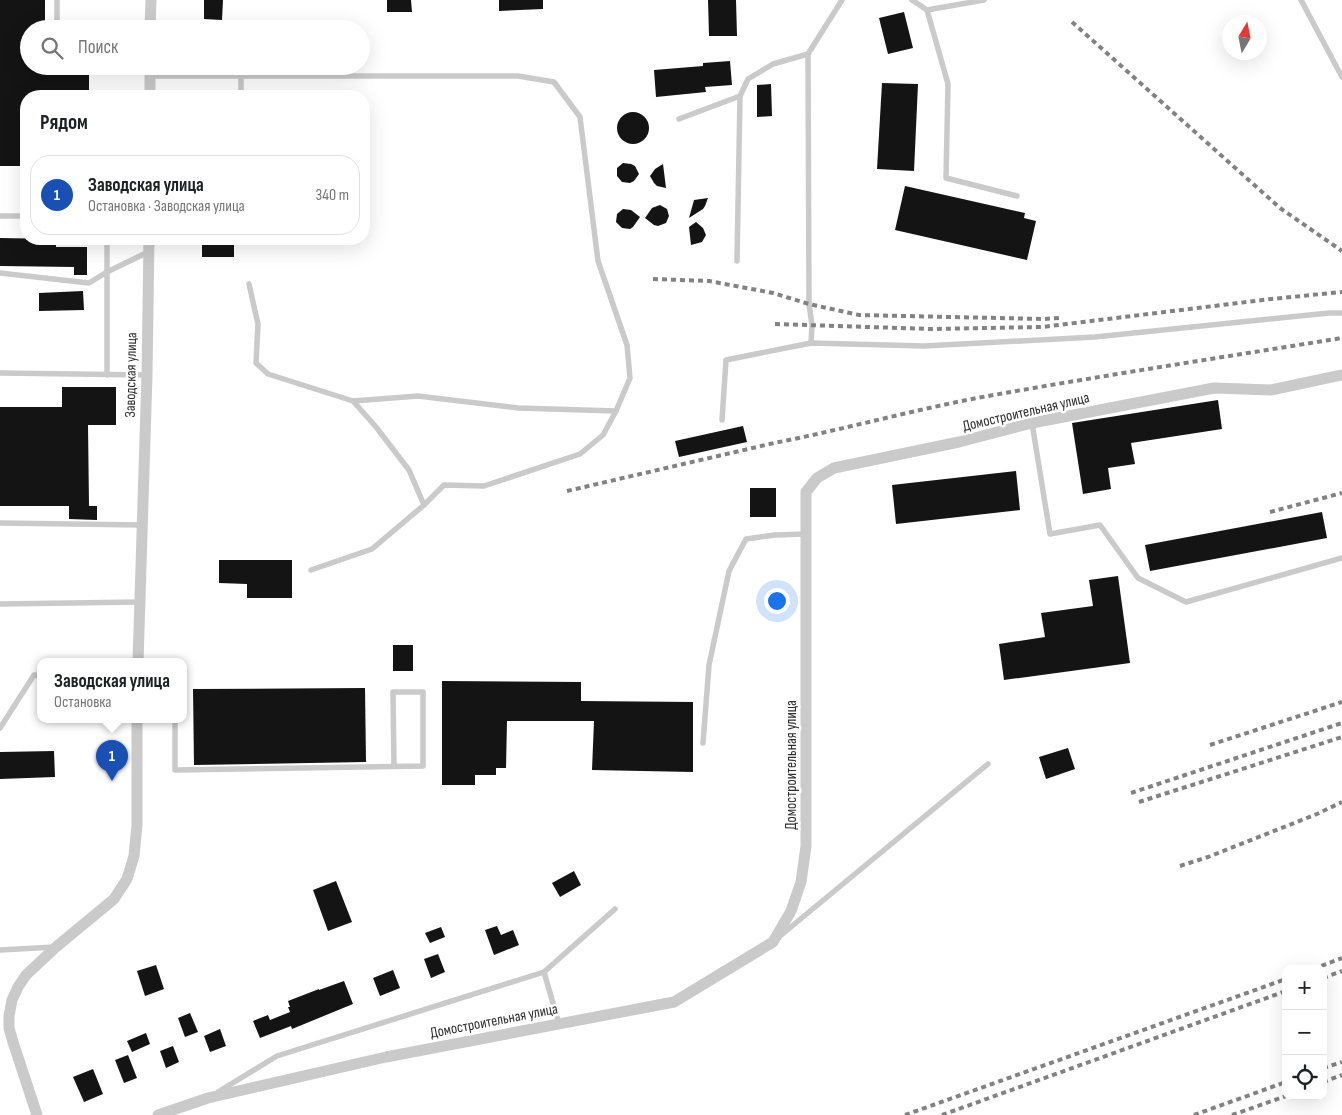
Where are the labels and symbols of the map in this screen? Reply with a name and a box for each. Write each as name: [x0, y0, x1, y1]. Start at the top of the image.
north arrow: [1222, 15, 1267, 60]
street label: Заводская улица: [121, 332, 141, 418]
street label: Домостроительная улица: [961, 388, 1091, 436]
your location: [764, 588, 790, 614]
street label: Домостроительная улица: [782, 700, 801, 830]
pin: 1: [96, 740, 128, 781]
street label: Домостроительная улица: [429, 999, 560, 1043]

